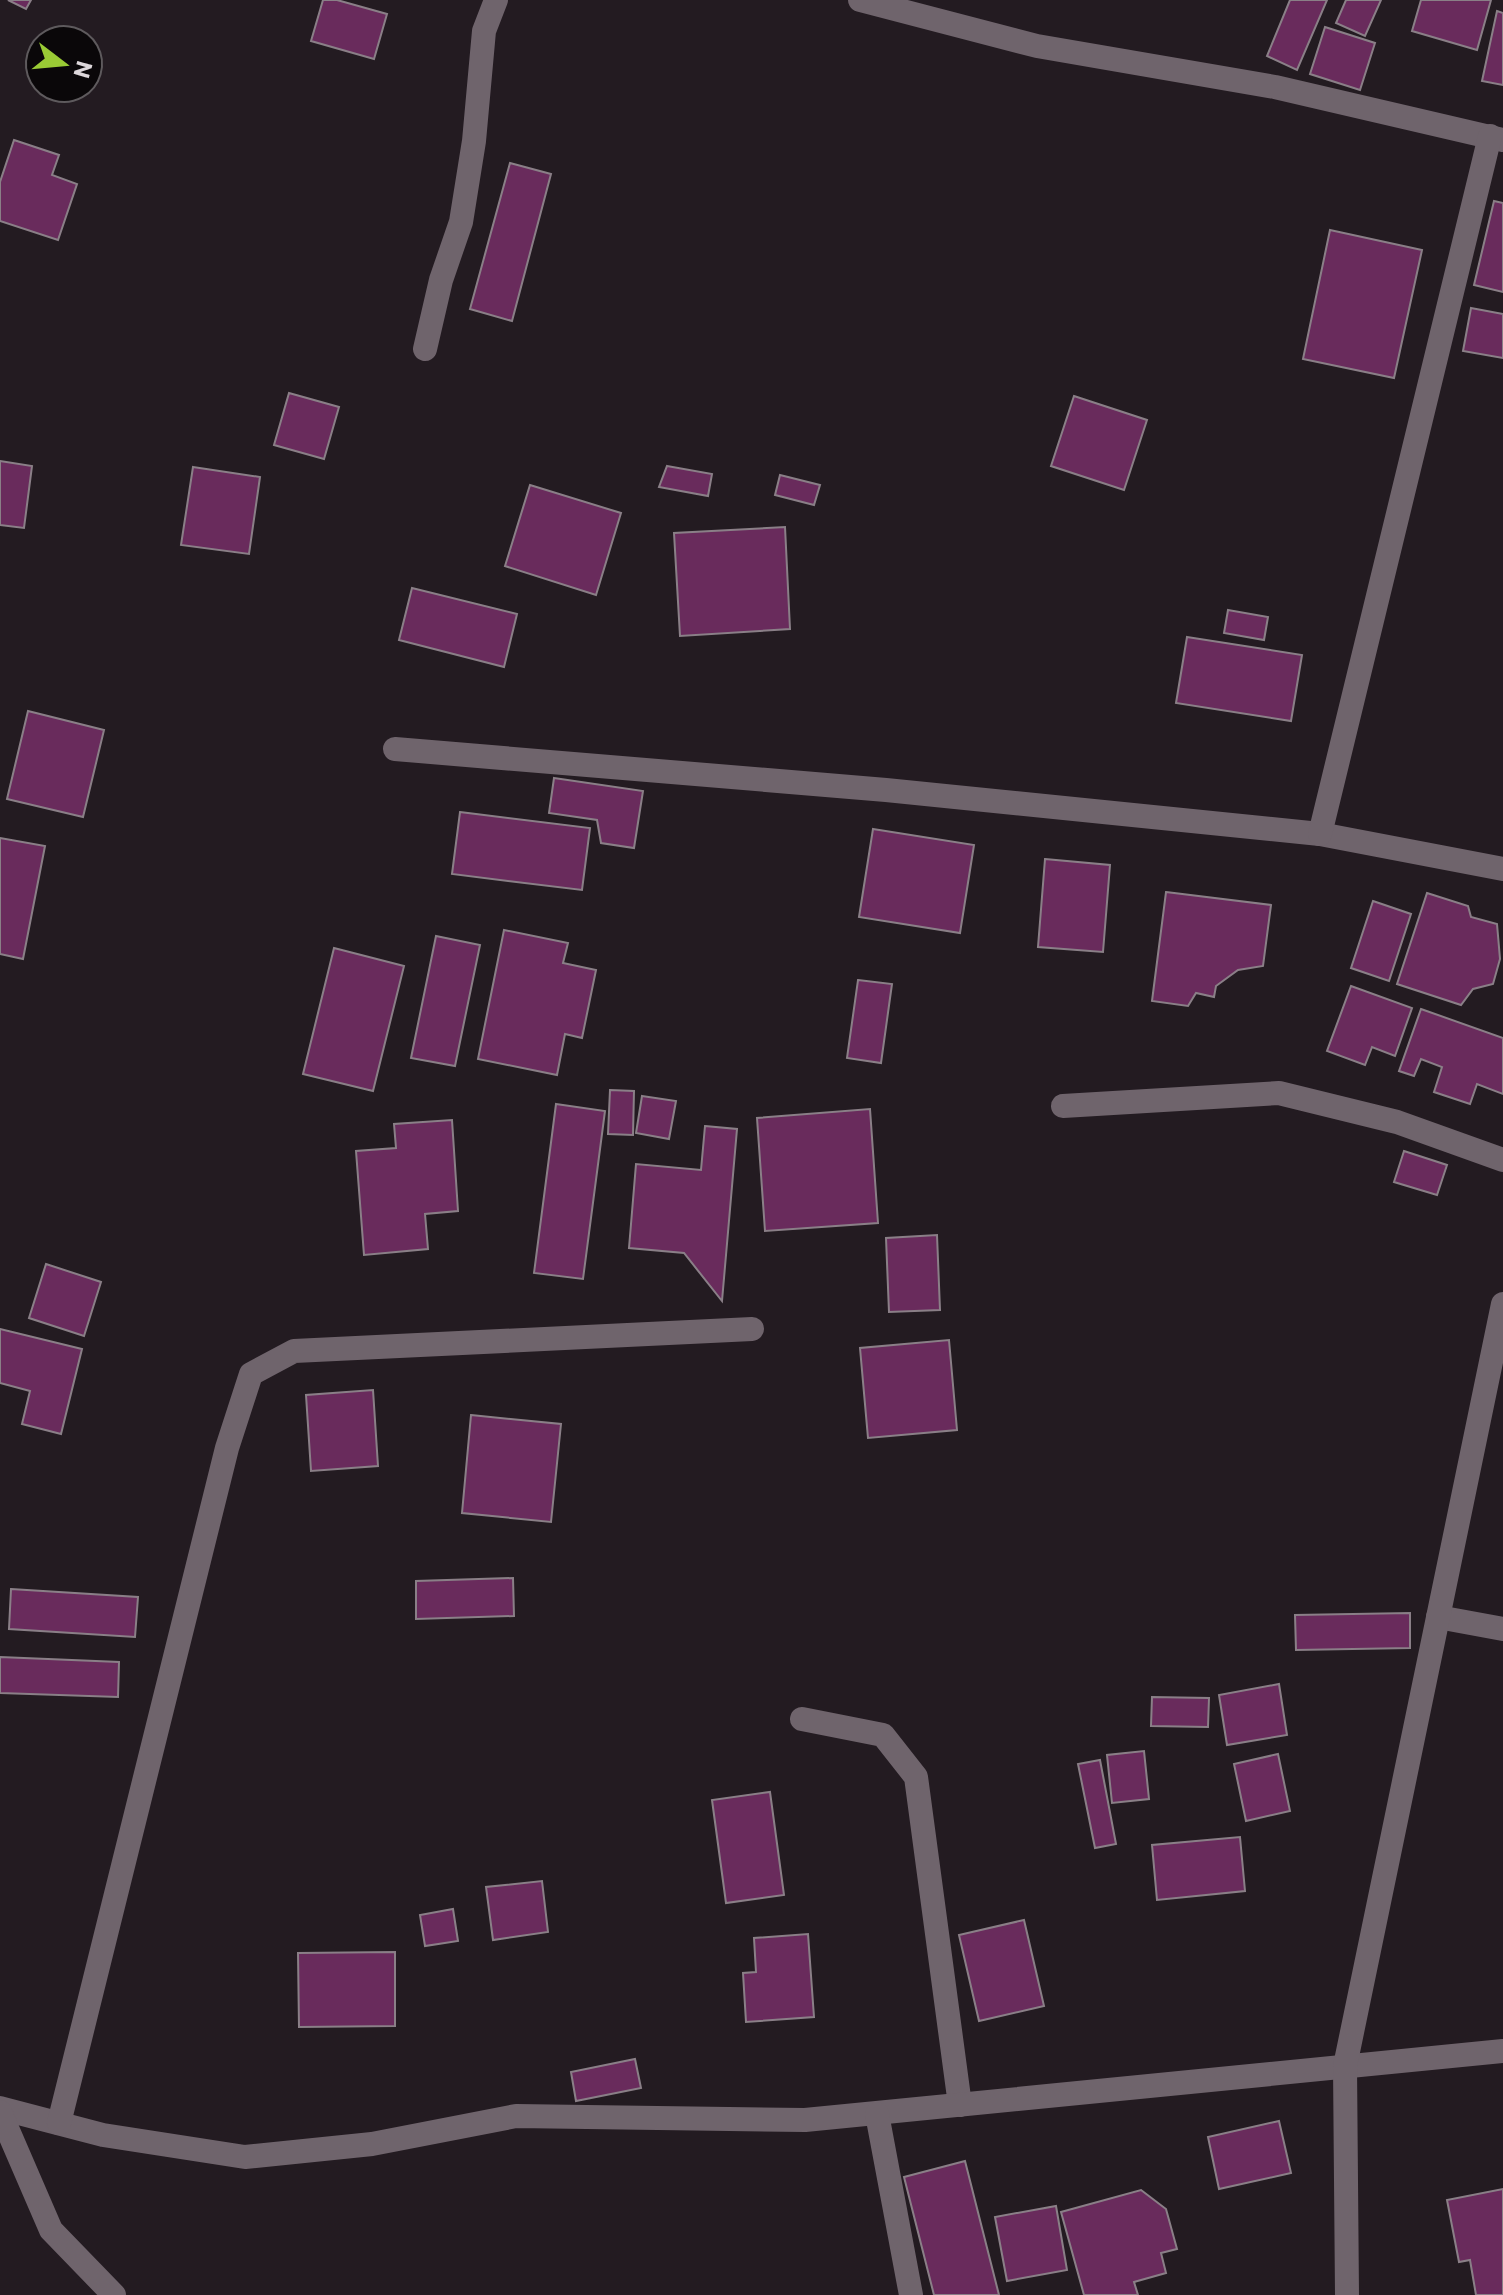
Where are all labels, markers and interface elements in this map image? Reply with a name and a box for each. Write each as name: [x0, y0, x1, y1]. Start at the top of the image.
north arrow: [24, 24, 104, 104]
text: N: [68, 58, 99, 81]

